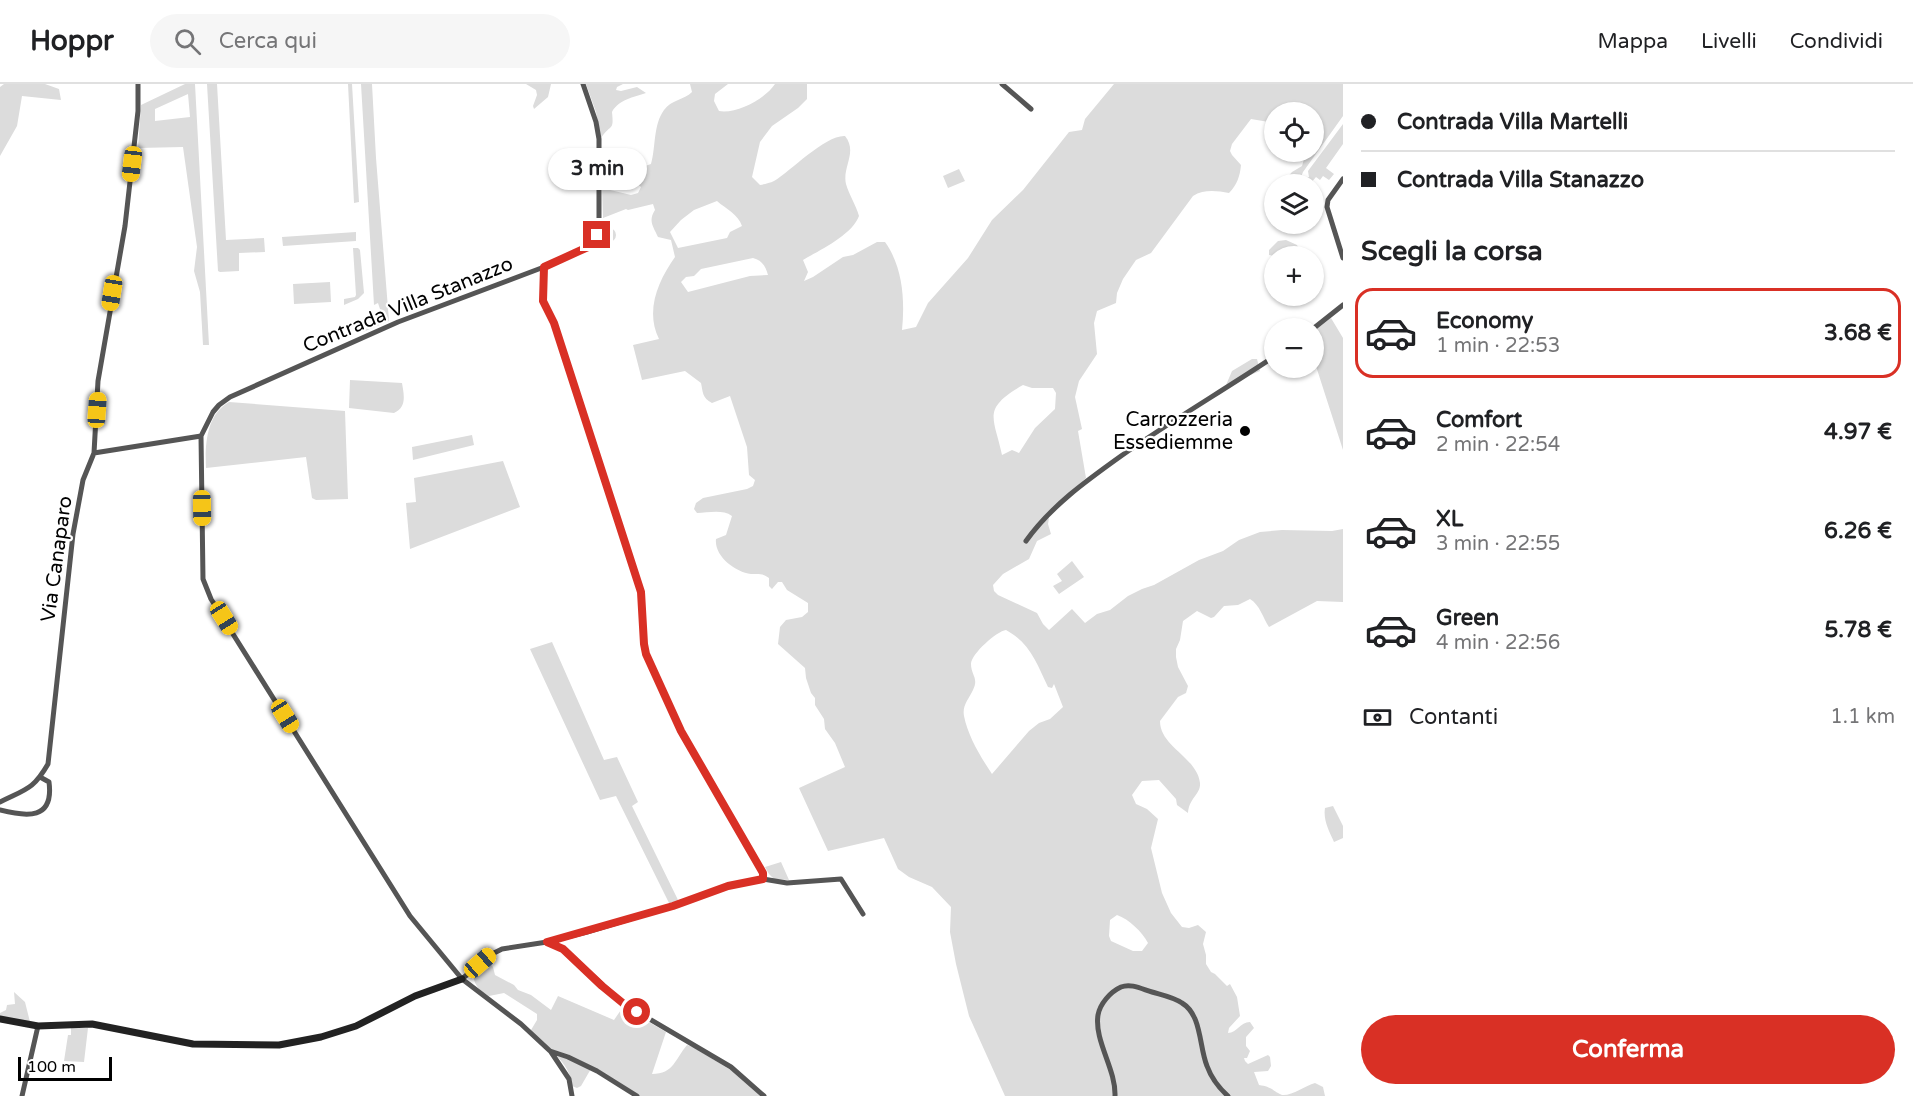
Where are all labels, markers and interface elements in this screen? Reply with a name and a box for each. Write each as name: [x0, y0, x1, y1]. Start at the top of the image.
search box: [150, 14, 570, 68]
text: Hoppr: [30, 24, 114, 58]
icon: search: [171, 25, 204, 58]
text: Cerca qui: [219, 28, 317, 54]
text: Mappa: [1598, 29, 1668, 54]
text: Livelli: [1701, 29, 1757, 54]
text: Condividi: [1790, 29, 1883, 54]
map controls: [1264, 102, 1324, 378]
button: locate: [1264, 102, 1324, 162]
text: Contrada Villa Martelli: [1397, 109, 1628, 135]
car: [121, 145, 143, 183]
callout: 3 min: [548, 148, 646, 190]
text: 3 min: [571, 157, 624, 181]
text: Contrada Villa Stanazzo: [1397, 167, 1644, 193]
button: layers: [1264, 174, 1324, 234]
route end: [583, 221, 610, 248]
text: Scegli la corsa: [1361, 235, 1543, 268]
button: +: [1264, 246, 1324, 306]
street label: Contrada Villa Stanazzo: [299, 252, 517, 358]
car: [100, 274, 124, 312]
icon: car: [1364, 306, 1418, 360]
text: Economy: [1436, 308, 1533, 334]
button: −: [1264, 318, 1324, 378]
text: 3.68 €: [1824, 320, 1892, 346]
text: 1 min · 22:53: [1436, 334, 1560, 358]
car: [87, 391, 107, 429]
icon: car: [1364, 405, 1418, 459]
text: Comfort: [1436, 407, 1522, 433]
place label: Carrozzeria Essediemme: [1113, 408, 1233, 455]
text: 4.97 €: [1824, 419, 1892, 445]
marker: Carrozzeria Essediemme: [1238, 424, 1252, 438]
text: 2 min · 22:54: [1436, 433, 1560, 457]
car: [193, 490, 211, 526]
street label: Via Canaparo: [36, 494, 78, 624]
icon: car: [1364, 504, 1418, 558]
text: XL: [1436, 506, 1463, 532]
text: 6.26 €: [1824, 518, 1892, 544]
text: 3 min · 22:55: [1436, 532, 1560, 556]
car: [207, 598, 241, 638]
icon: car: [1364, 603, 1418, 657]
text: Green: [1436, 605, 1499, 631]
text: 5.78 €: [1825, 617, 1892, 643]
text: 4 min · 22:56: [1436, 631, 1560, 655]
car: [268, 696, 302, 736]
icon: cash: [1361, 701, 1394, 734]
text: Contanti: [1409, 704, 1498, 730]
text: 1.1 km: [1830, 705, 1895, 729]
car: [461, 944, 499, 982]
route start: [623, 998, 650, 1025]
button: Conferma: [1361, 1015, 1895, 1084]
scale bar: [18, 1054, 112, 1082]
text: 100 m: [27, 1057, 76, 1077]

